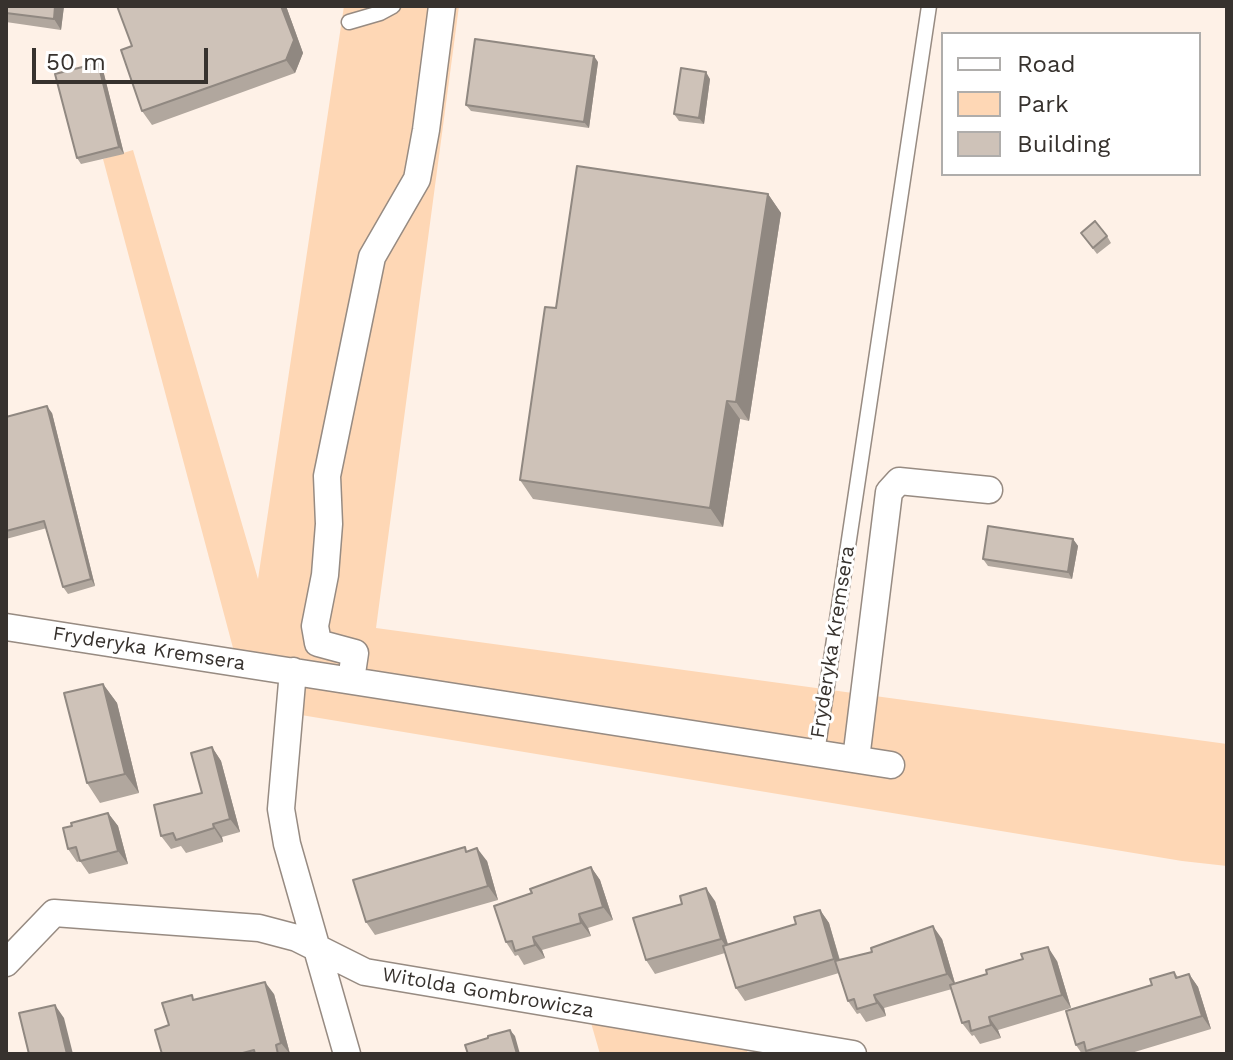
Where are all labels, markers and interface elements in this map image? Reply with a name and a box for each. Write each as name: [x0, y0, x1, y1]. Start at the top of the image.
scale bar: [36, 32, 212, 82]
legend: [941, 32, 1201, 176]
text: 50 m: [46, 48, 106, 76]
text: Road: [1017, 50, 1076, 78]
text: Park: [1017, 90, 1069, 118]
text: Building: [1017, 130, 1110, 158]
street label: Fryderyka Kremsera: [806, 544, 860, 740]
street label: Fryderyka Kremsera: [51, 622, 247, 676]
street label: Witolda Gombrowicza: [380, 963, 596, 1023]

